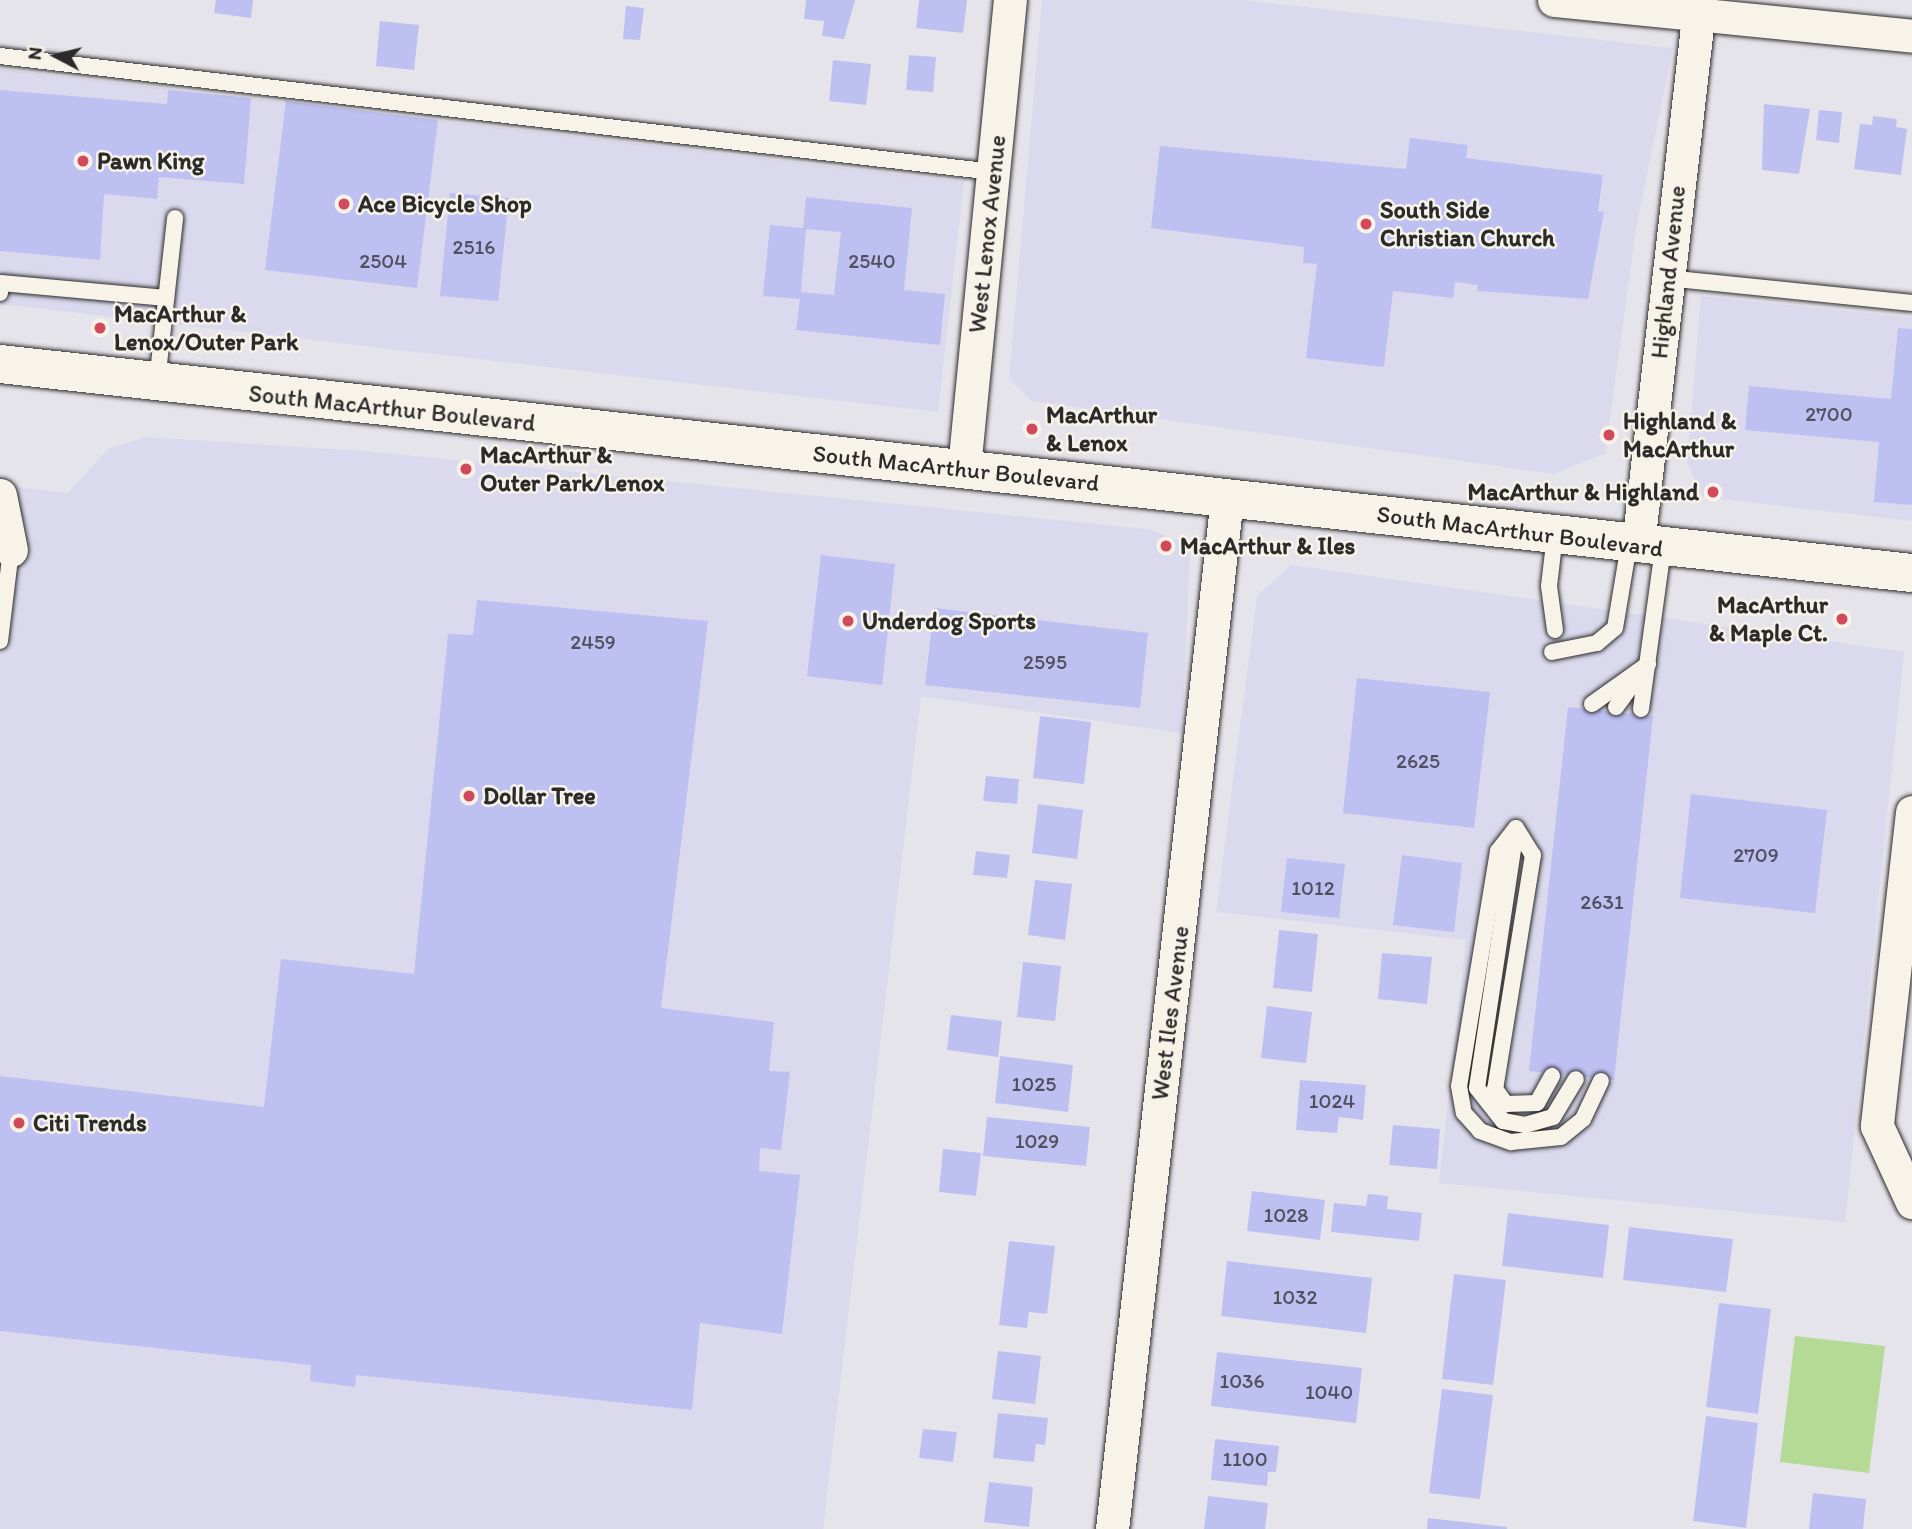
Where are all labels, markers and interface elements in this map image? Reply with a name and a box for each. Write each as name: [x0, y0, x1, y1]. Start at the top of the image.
north arrow: [21, 21, 91, 91]
text: N: [22, 46, 47, 61]
street label: West Lenox Avenue: [962, 134, 1012, 334]
place label: Pawn King: [97, 147, 204, 175]
marker: Pawn King: [75, 153, 91, 169]
street label: Highland Avenue: [1645, 185, 1691, 359]
place label: Ace Bicycle Shop: [358, 190, 531, 218]
marker: Ace Bicycle Shop: [336, 196, 352, 212]
place label: South Side Christian Church: [1380, 196, 1555, 252]
marker: South Side Christian Church: [1358, 216, 1374, 232]
house number: 2516: [453, 234, 495, 260]
house number: 2504: [359, 248, 407, 274]
house number: 2540: [848, 248, 896, 274]
place label: MacArthur & Lenox/Outer Park: [114, 300, 298, 356]
marker: MacArthur & Lenox/Outer Park: [92, 320, 108, 336]
street label: South MacArthur Boulevard: [247, 379, 537, 437]
place label: MacArthur & Lenox: [1046, 401, 1157, 457]
house number: 2700: [1805, 401, 1853, 427]
place label: Highland & MacArthur: [1623, 407, 1736, 463]
marker: MacArthur & Lenox: [1024, 421, 1040, 437]
marker: Highland & MacArthur: [1601, 427, 1617, 443]
street label: South MacArthur Boulevard: [811, 439, 1101, 497]
place label: MacArthur & Outer Park/Lenox: [480, 441, 664, 497]
marker: MacArthur & Outer Park/Lenox: [458, 461, 474, 477]
place label: MacArthur & Highland: [1469, 478, 1699, 506]
marker: MacArthur & Highland: [1705, 484, 1721, 500]
street label: South MacArthur Boulevard: [1375, 499, 1665, 563]
place label: MacArthur & Iles: [1180, 532, 1355, 560]
marker: MacArthur & Iles: [1158, 538, 1174, 554]
place label: MacArthur & Maple Ct.: [1709, 591, 1828, 647]
place label: Underdog Sports: [862, 607, 1036, 635]
marker: MacArthur & Maple Ct.: [1834, 611, 1850, 627]
marker: Underdog Sports: [840, 613, 856, 629]
house number: 2459: [570, 629, 616, 655]
house number: 2595: [1023, 649, 1067, 675]
house number: 2625: [1396, 748, 1440, 774]
place label: Dollar Tree: [483, 782, 596, 810]
marker: Dollar Tree: [461, 788, 477, 804]
house number: 2709: [1733, 842, 1779, 868]
house number: 1012: [1291, 875, 1335, 901]
house number: 2631: [1580, 889, 1624, 915]
street label: West Iles Avenue: [1145, 925, 1195, 1101]
house number: 1025: [1012, 1071, 1056, 1097]
house number: 1024: [1309, 1088, 1355, 1114]
place label: Citi Trends: [33, 1109, 144, 1137]
marker: Citi Trends: [11, 1115, 27, 1131]
house number: 1029: [1015, 1128, 1059, 1154]
house number: 1028: [1263, 1202, 1309, 1228]
house number: 1032: [1272, 1284, 1318, 1310]
house number: 1036: [1219, 1368, 1265, 1394]
house number: 1040: [1305, 1379, 1353, 1405]
house number: 1100: [1222, 1446, 1268, 1472]

